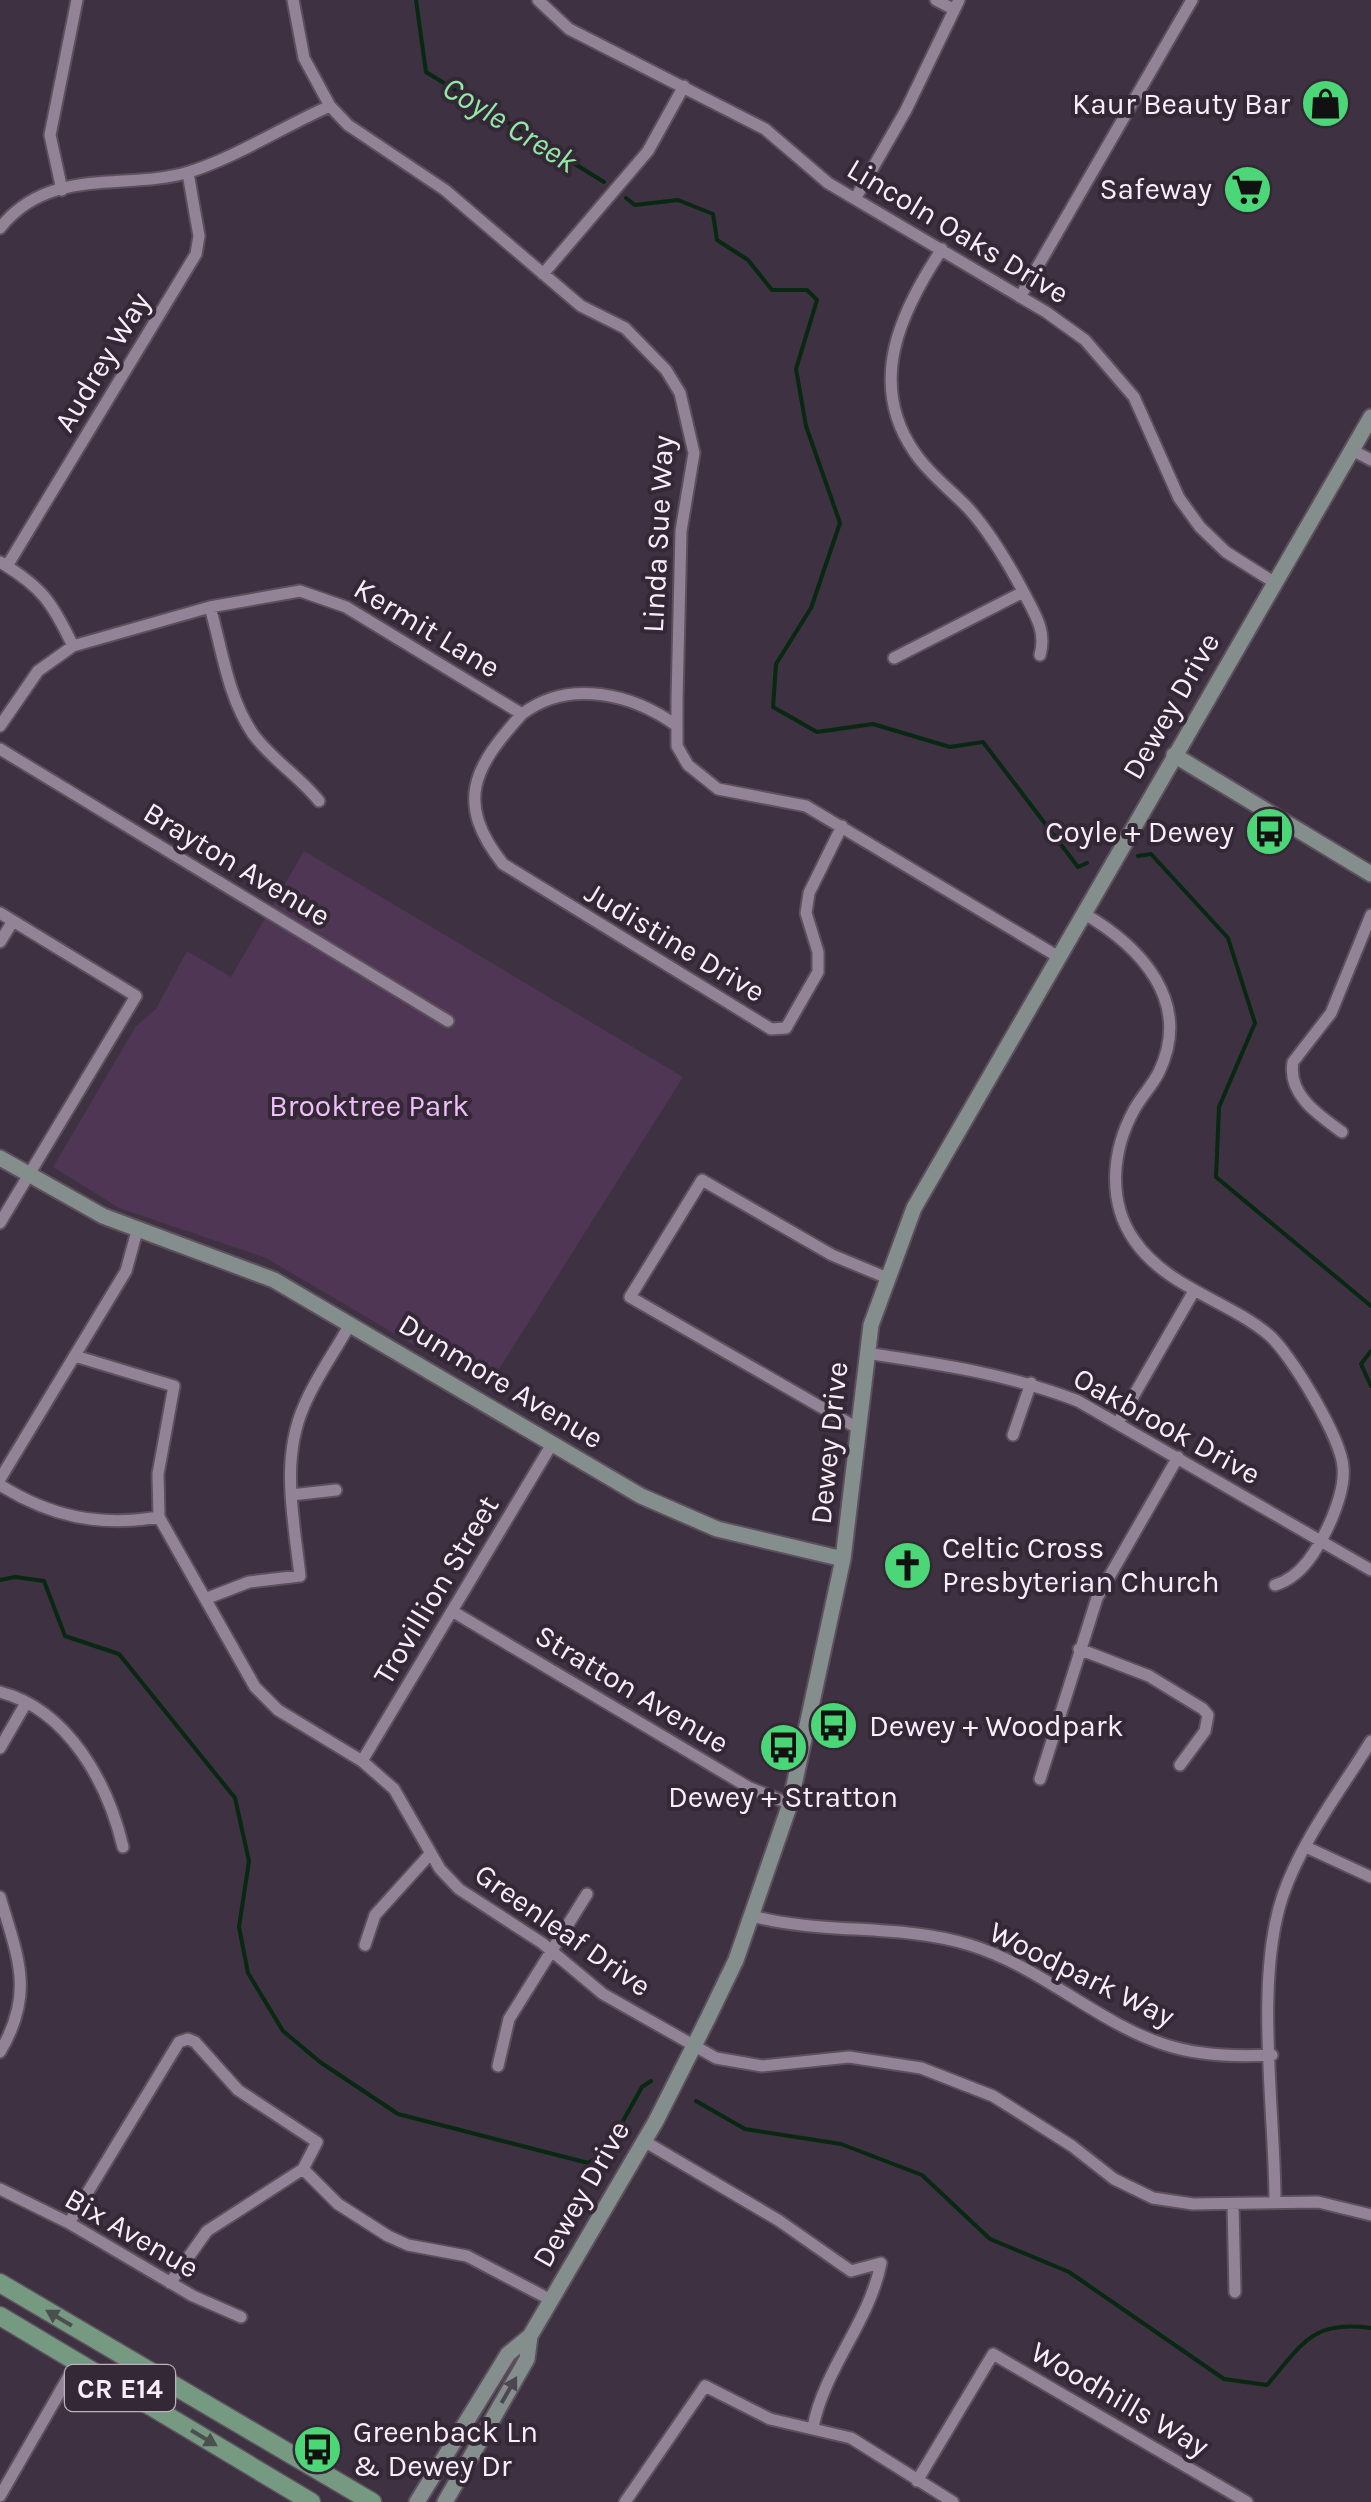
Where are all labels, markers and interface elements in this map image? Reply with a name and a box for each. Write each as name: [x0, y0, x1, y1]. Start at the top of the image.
water label: Coyle Creek: [436, 69, 584, 181]
shop icon: Kaur Beauty Bar: [1299, 78, 1351, 130]
place label: Kaur Beauty Bar: [1072, 86, 1290, 122]
street label: Lincoln Oaks Drive: [841, 151, 1075, 311]
supermarket icon: Safeway: [1221, 163, 1273, 215]
place label: Safeway: [1099, 171, 1212, 207]
street label: Audrey Way: [46, 285, 158, 438]
street label: Linda Sue Way: [635, 434, 681, 634]
street label: Kermit Lane: [347, 570, 507, 686]
street label: Dewey Drive: [1115, 626, 1227, 786]
street label: Brayton Avenue: [137, 794, 337, 934]
bus stop icon: Coyle + Dewey: [1243, 806, 1295, 858]
place label: Coyle + Dewey: [1045, 814, 1234, 850]
street label: Judistine Drive: [578, 874, 772, 1010]
park label: Brooktree Park: [269, 1088, 469, 1124]
street label: Dunmore Avenue: [392, 1306, 610, 1456]
street label: Dewey Drive: [803, 1360, 855, 1526]
street label: Oakbrook Drive: [1067, 1360, 1267, 1492]
street label: Trovillion Street: [366, 1489, 506, 1691]
place label: Celtic Cross Presbyterian Church: [942, 1530, 1220, 1600]
church icon: Celtic Cross Presbyterian Church: [881, 1539, 933, 1591]
street label: Stratton Avenue: [529, 1617, 735, 1761]
bus stop icon: Dewey + Woodpark: [808, 1700, 860, 1752]
place label: Dewey + Woodpark: [869, 1708, 1124, 1744]
bus stop icon: Dewey + Stratton: [757, 1722, 809, 1774]
place label: Dewey + Stratton: [668, 1779, 898, 1815]
street label: Greenleaf Drive: [468, 1856, 658, 2004]
street label: Woodpark Way: [983, 1914, 1181, 2034]
street label: Dewey Drive: [525, 2114, 637, 2274]
street label: Bix Avenue: [59, 2180, 205, 2286]
one-way arrow: [45, 2310, 73, 2327]
street label: Woodhills Way: [1025, 2334, 1215, 2464]
road number: CR E14: [65, 2365, 175, 2411]
one-way arrow: [500, 2376, 517, 2404]
place label: Greenback Ln & Dewey Dr: [353, 2414, 538, 2484]
bus stop icon: Greenback Ln & Dewey Dr: [292, 2423, 344, 2475]
one-way arrow: [190, 2429, 218, 2446]

